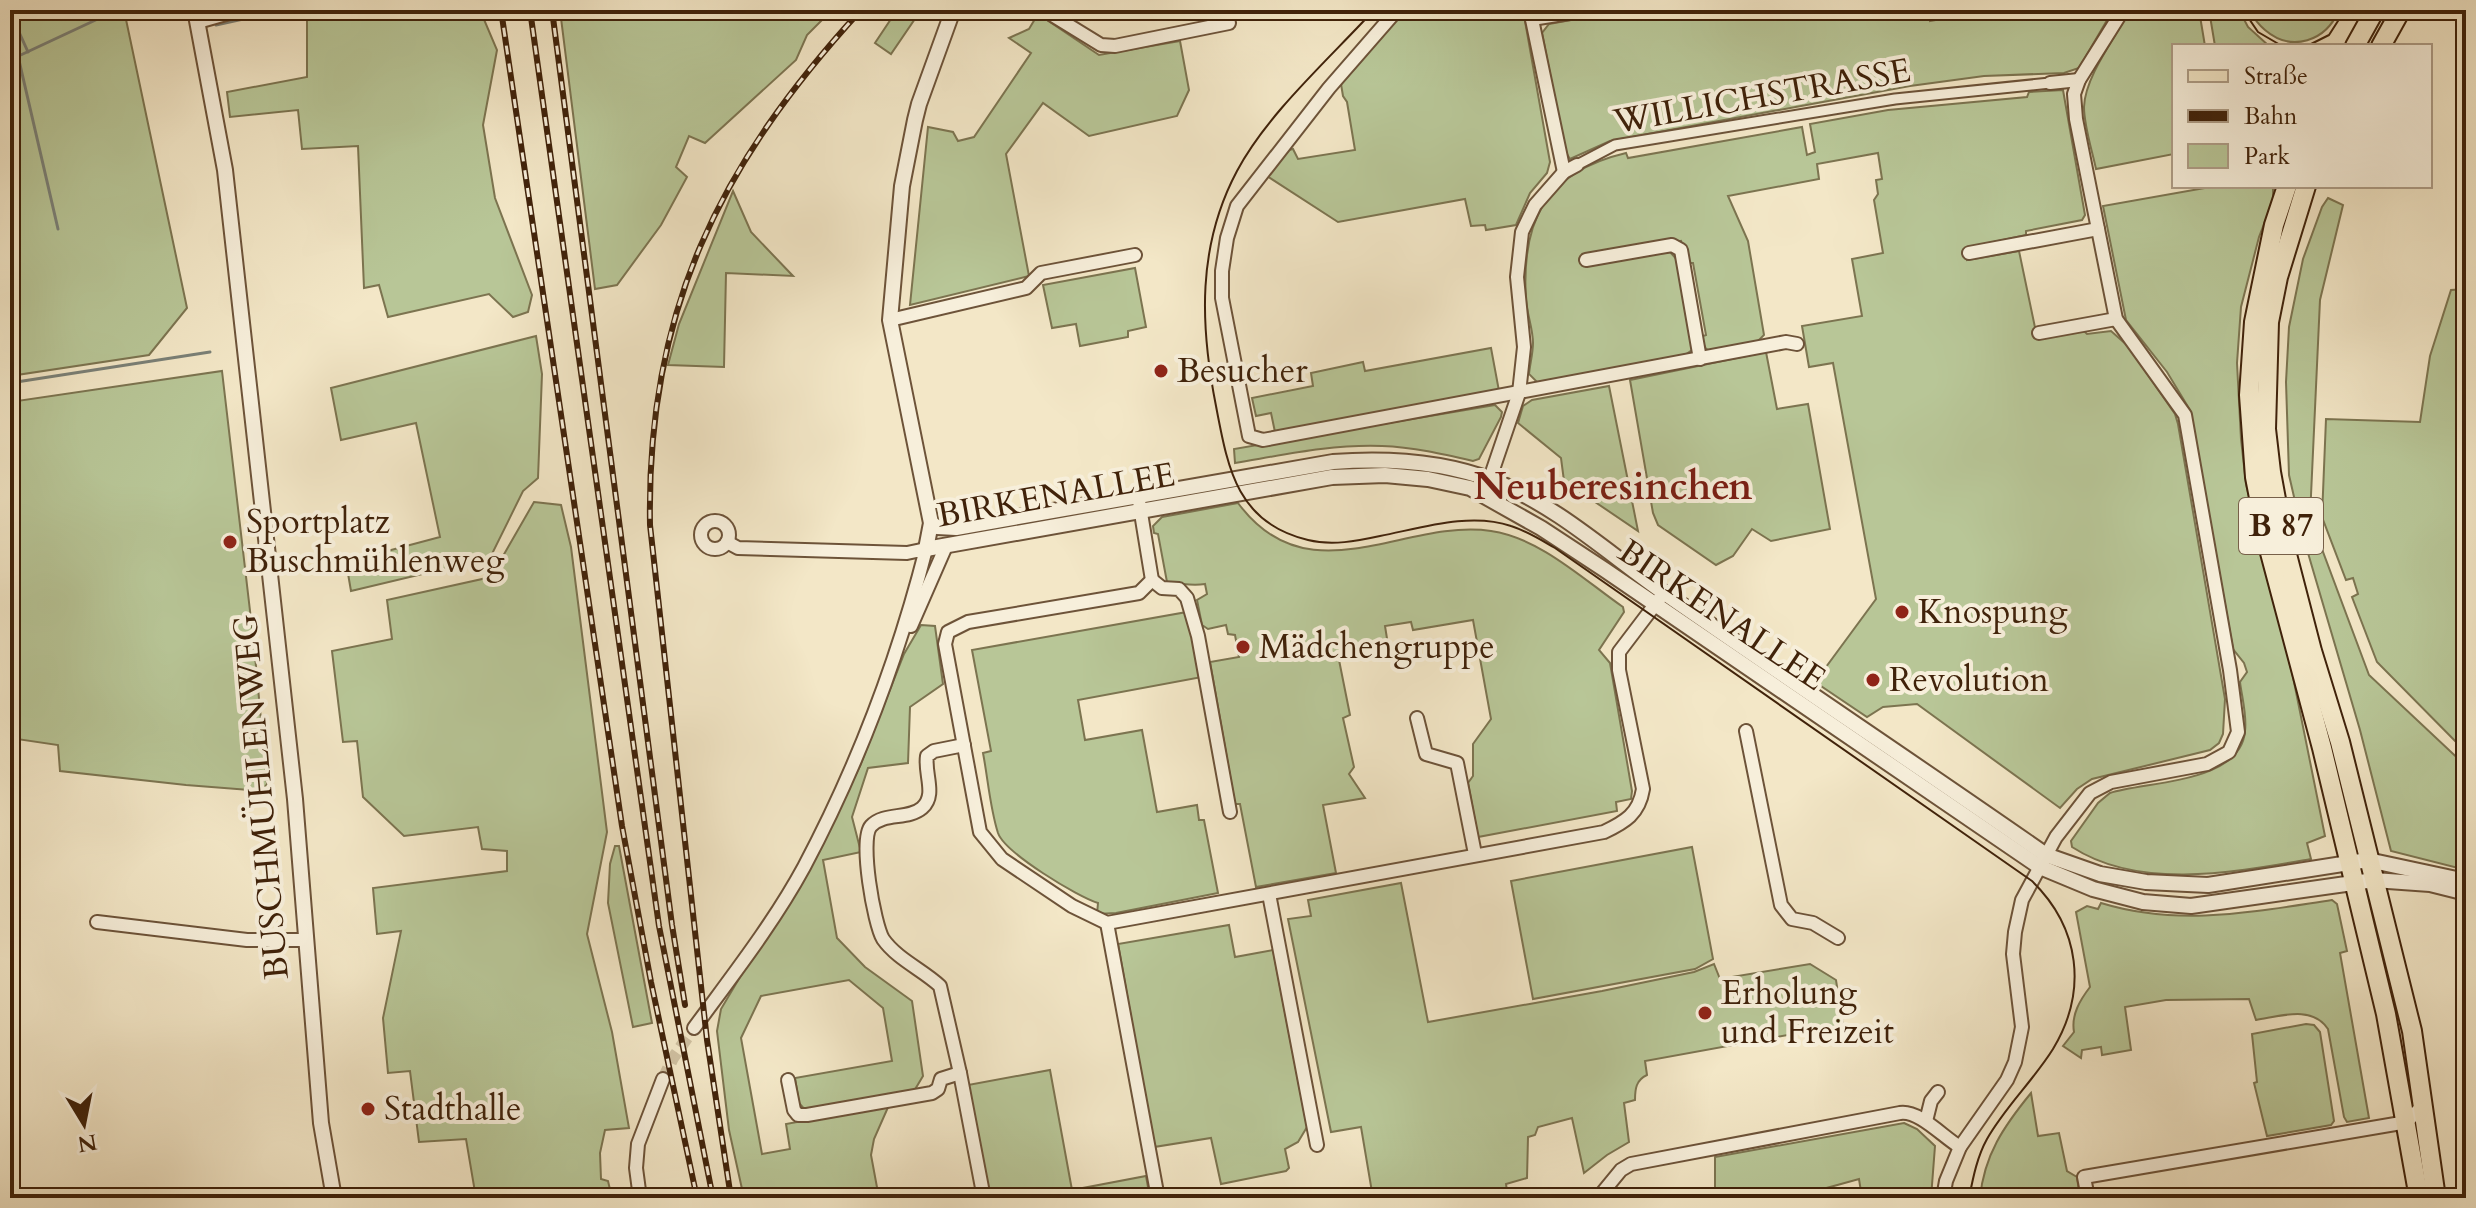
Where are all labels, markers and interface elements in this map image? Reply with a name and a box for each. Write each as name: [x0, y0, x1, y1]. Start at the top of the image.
legend: [2172, 44, 2432, 188]
street label: WILLICHSTRASSE: [1609, 47, 1914, 145]
text: Straße: [2244, 60, 2308, 93]
text: Bahn: [2244, 100, 2298, 133]
text: Park: [2244, 140, 2290, 173]
place label: Besucher: [1177, 348, 1308, 394]
marker: Besucher: [1152, 362, 1170, 380]
street label: BIRKENALLEE: [933, 451, 1179, 539]
district label: Neuberesinchen: [1474, 461, 1753, 513]
road number: B 87: [2239, 498, 2323, 554]
place label: Sportplatz Buschmühlenweg: [246, 499, 505, 584]
street label: BIRKENALLEE: [1609, 529, 1835, 701]
marker: Sportplatz Buschmühlenweg: [221, 533, 239, 551]
place label: Knospung: [1918, 589, 2068, 635]
marker: Knospung: [1893, 603, 1911, 621]
street label: BUSCHMÜHLENWEG: [222, 612, 300, 982]
place label: Mädchengruppe: [1259, 624, 1495, 670]
marker: Mädchengruppe: [1234, 638, 1252, 656]
place label: Revolution: [1889, 657, 2049, 703]
marker: Revolution: [1864, 671, 1882, 689]
place label: Erholung und Freizeit: [1721, 970, 1894, 1055]
marker: Erholung und Freizeit: [1696, 1004, 1714, 1022]
north arrow: [44, 1084, 124, 1164]
place label: Stadthalle: [384, 1086, 521, 1132]
marker: Stadthalle: [359, 1100, 377, 1118]
text: N: [75, 1126, 99, 1159]

